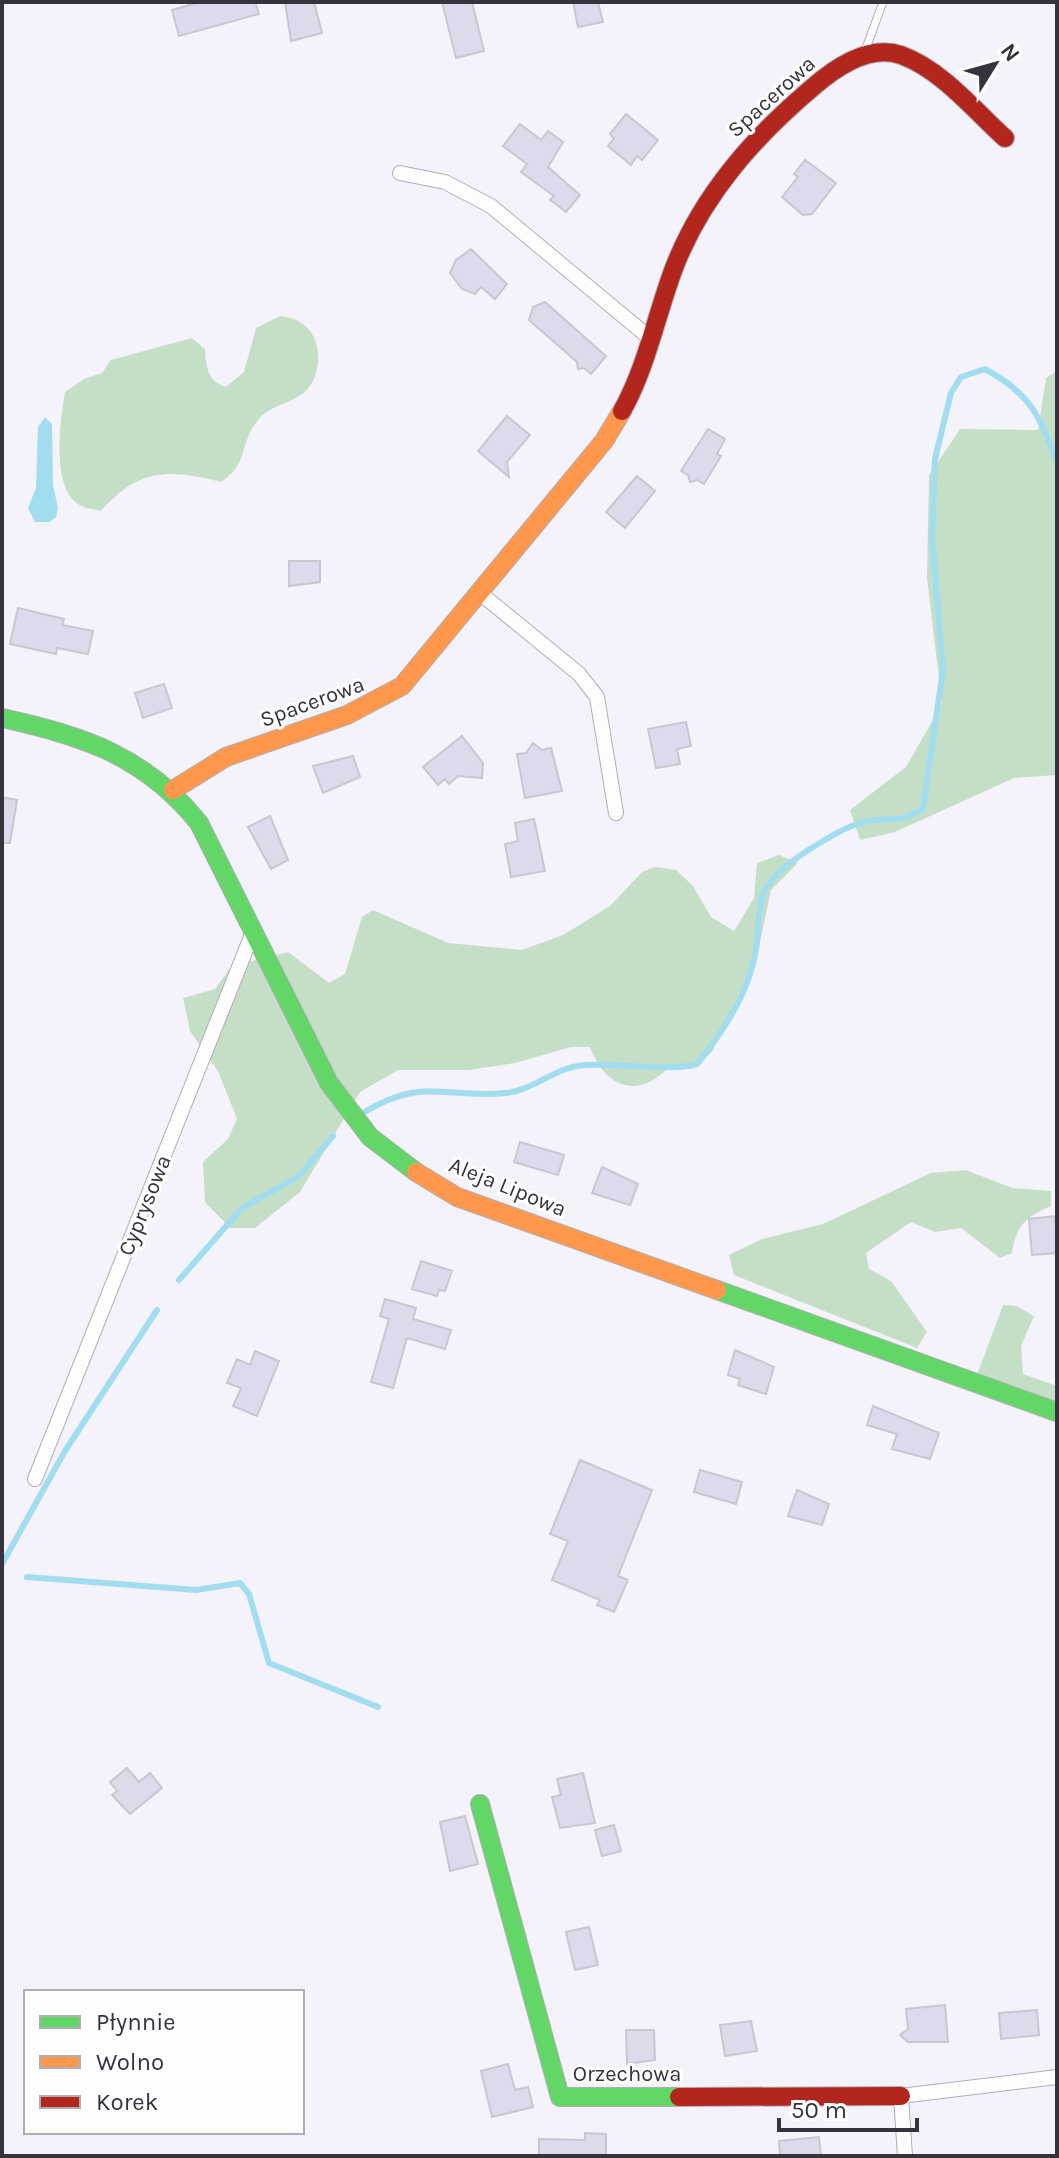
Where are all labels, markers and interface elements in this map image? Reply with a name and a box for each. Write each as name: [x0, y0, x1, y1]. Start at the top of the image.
north arrow: [955, 24, 1035, 104]
text: N: [995, 38, 1025, 67]
street label: Spacerowa: [722, 51, 821, 143]
street label: Spacerowa: [257, 671, 368, 733]
street label: Cyprysowa: [113, 1151, 177, 1260]
street label: Aleja Lipowa: [445, 1152, 570, 1222]
legend: [24, 1990, 304, 2134]
text: Płynnie: [96, 2008, 176, 2036]
text: Wolno: [96, 2048, 164, 2076]
street label: Orzechowa: [573, 2061, 681, 2087]
scale bar: [779, 2082, 917, 2132]
text: Korek: [96, 2088, 158, 2116]
text: 50 m: [791, 2096, 847, 2124]

